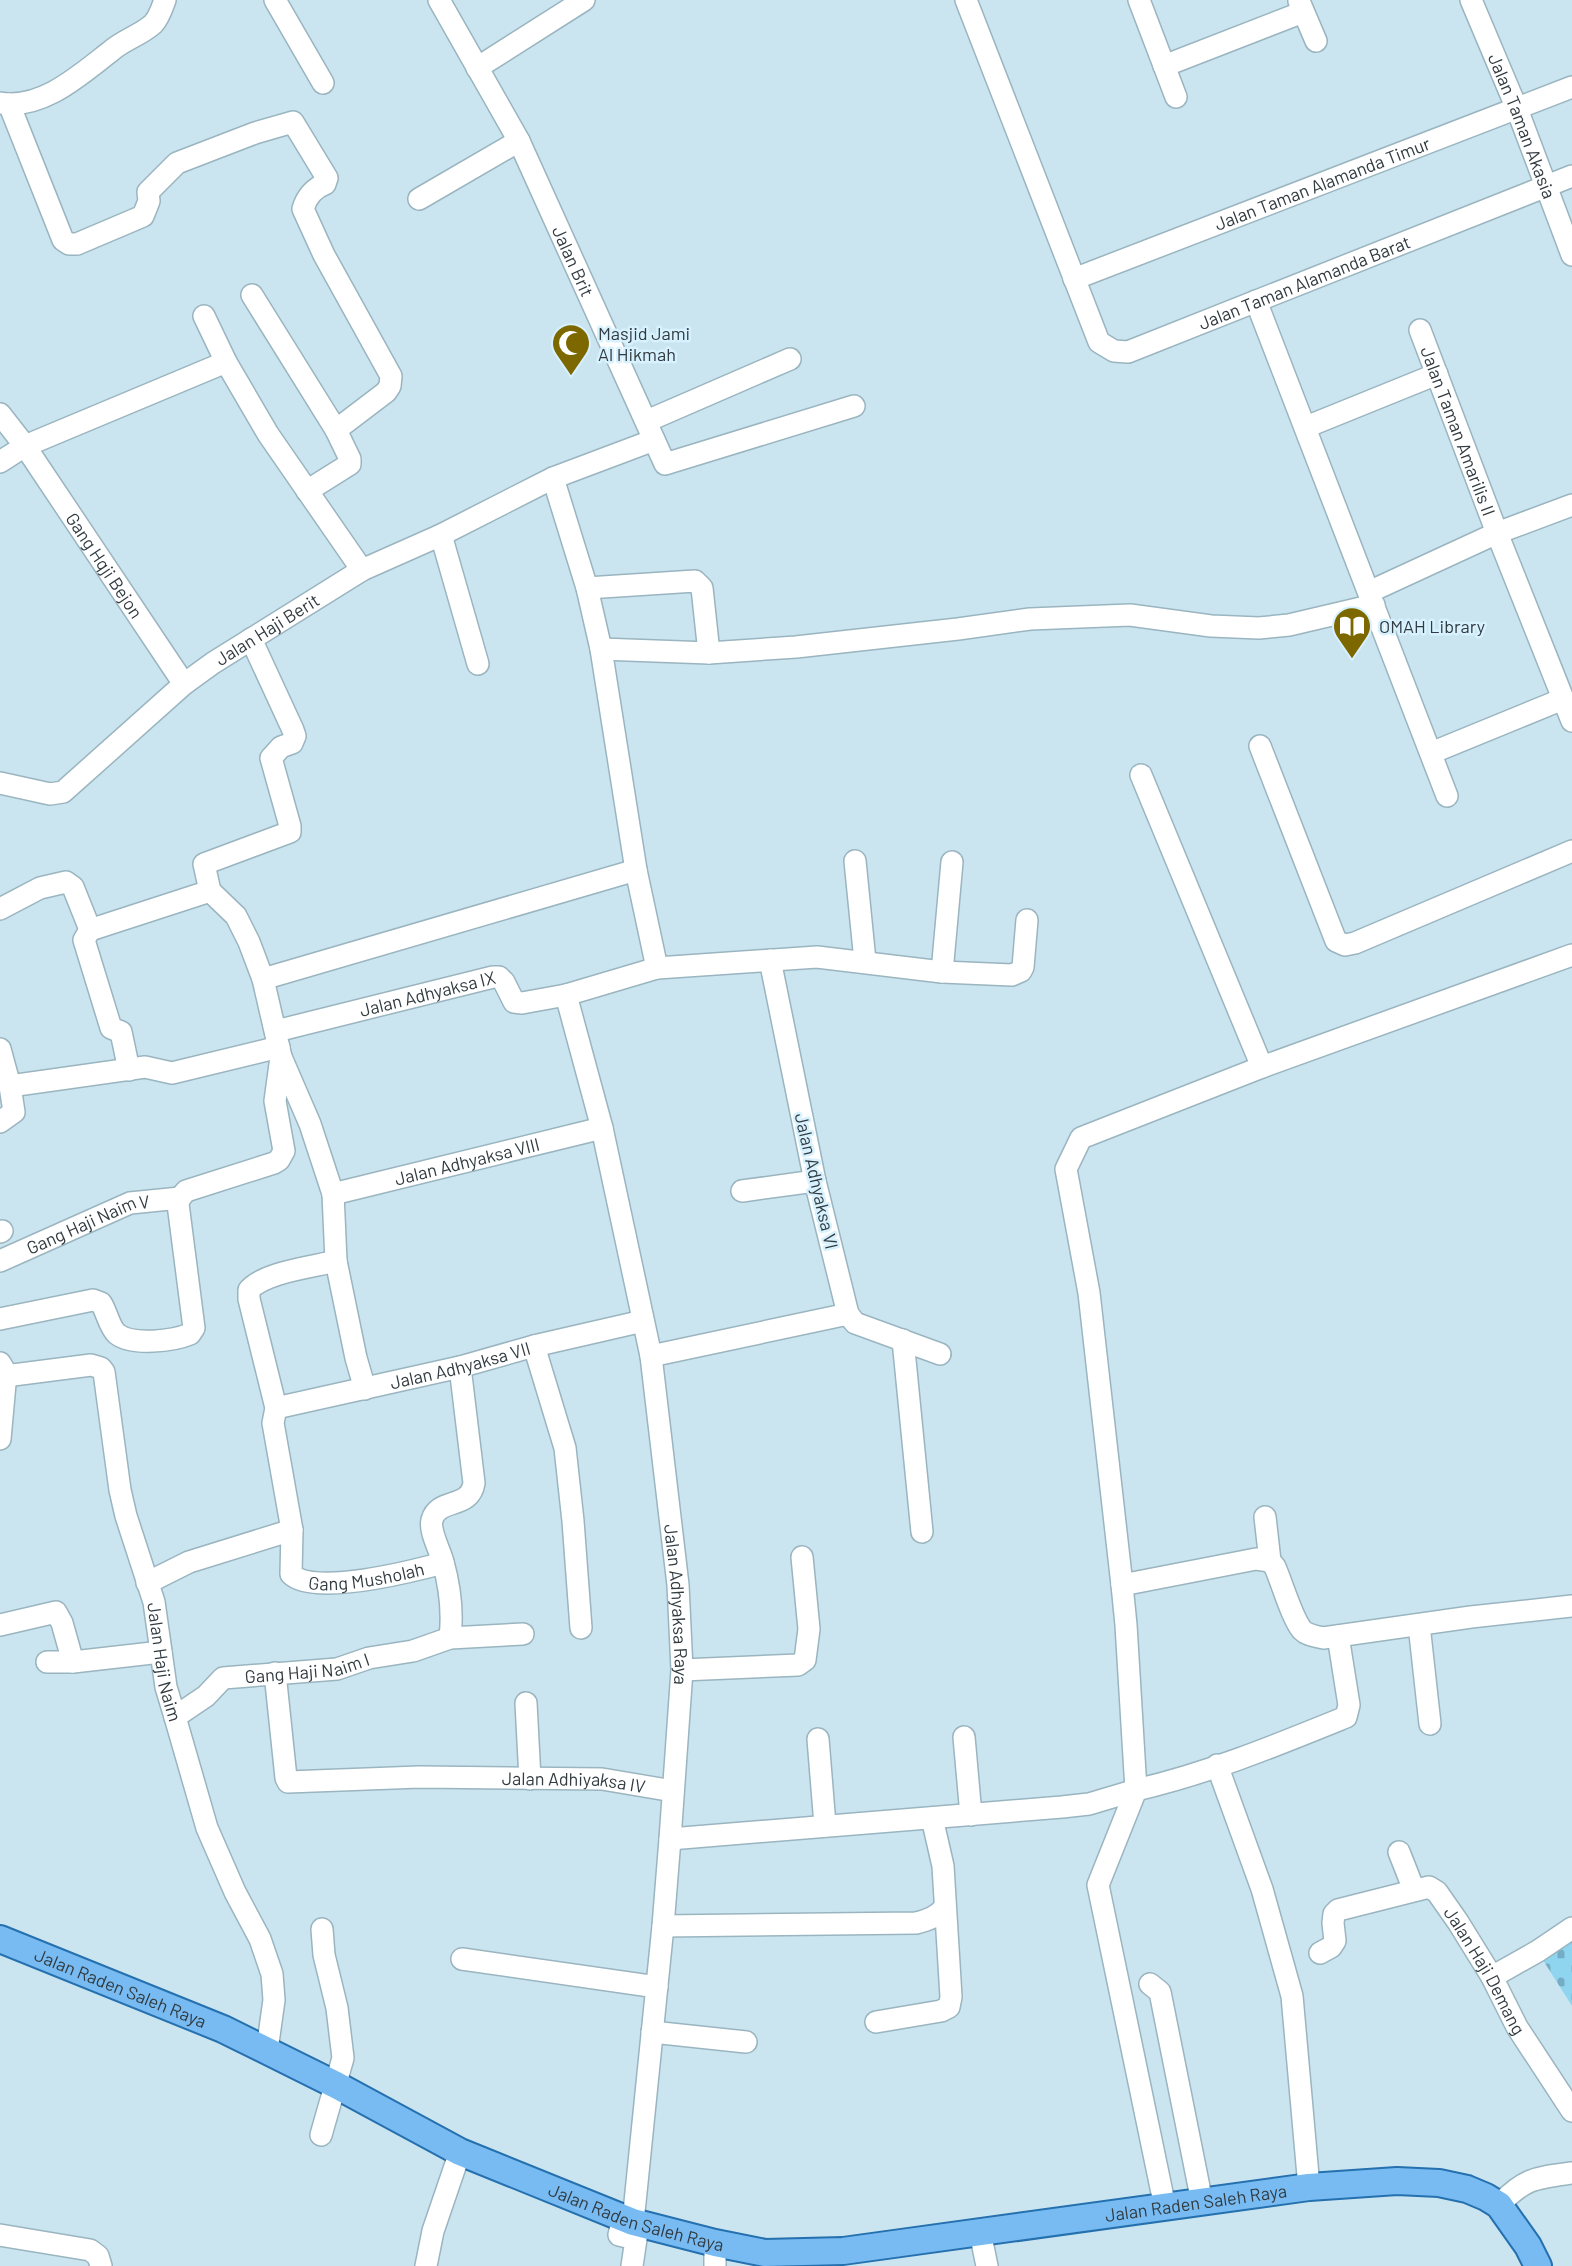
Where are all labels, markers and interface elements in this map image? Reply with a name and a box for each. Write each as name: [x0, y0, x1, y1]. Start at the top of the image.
street label: Jalan Taman Akasia: [1484, 50, 1561, 202]
street label: Jalan Taman Alamanda Timur: [1211, 132, 1433, 235]
street label: Jalan Brit: [548, 222, 599, 300]
street label: Jalan Taman Alamanda Barat: [1195, 230, 1413, 334]
mosque icon: Masjid Jami Al Hikmah: [550, 322, 592, 377]
place label: Masjid Jami Al Hikmah: [598, 322, 690, 365]
street label: Jalan Taman Amarilis II: [1416, 343, 1500, 519]
street label: Gang Hqji Bejon: [62, 508, 148, 622]
street label: Jalan Haji Berit: [211, 589, 323, 670]
library icon: OMAH Library: [1331, 605, 1373, 660]
place label: OMAH Library: [1379, 615, 1485, 637]
street label: Jalan Adhyaksa IX: [357, 966, 498, 1021]
street label: Jalan Adhyaksa VI: [791, 1111, 843, 1251]
street label: Jalan Adhyaksa VIII: [392, 1133, 542, 1190]
street label: Gang Haji Naim V: [23, 1190, 151, 1259]
street label: Jalan Adhyaksa VII: [388, 1337, 533, 1393]
street label: Jalan Adhyaksa Raya: [660, 1523, 693, 1686]
street label: Gang Musholah: [307, 1557, 426, 1594]
street label: Jalan Haji Naim: [143, 1601, 187, 1724]
street label: Gang Haji Naim I: [244, 1648, 372, 1687]
street label: Jalan Adhiyaksa IV: [502, 1767, 648, 1797]
street label: Jalan Haji Demang: [1440, 1902, 1530, 2039]
street label: Jalan Raden Saleh Raya: [31, 1943, 210, 2032]
street label: Jalan Raden Saleh Raya: [546, 2178, 726, 2256]
street label: Jalan Raden Saleh Raya: [1104, 2179, 1288, 2226]

